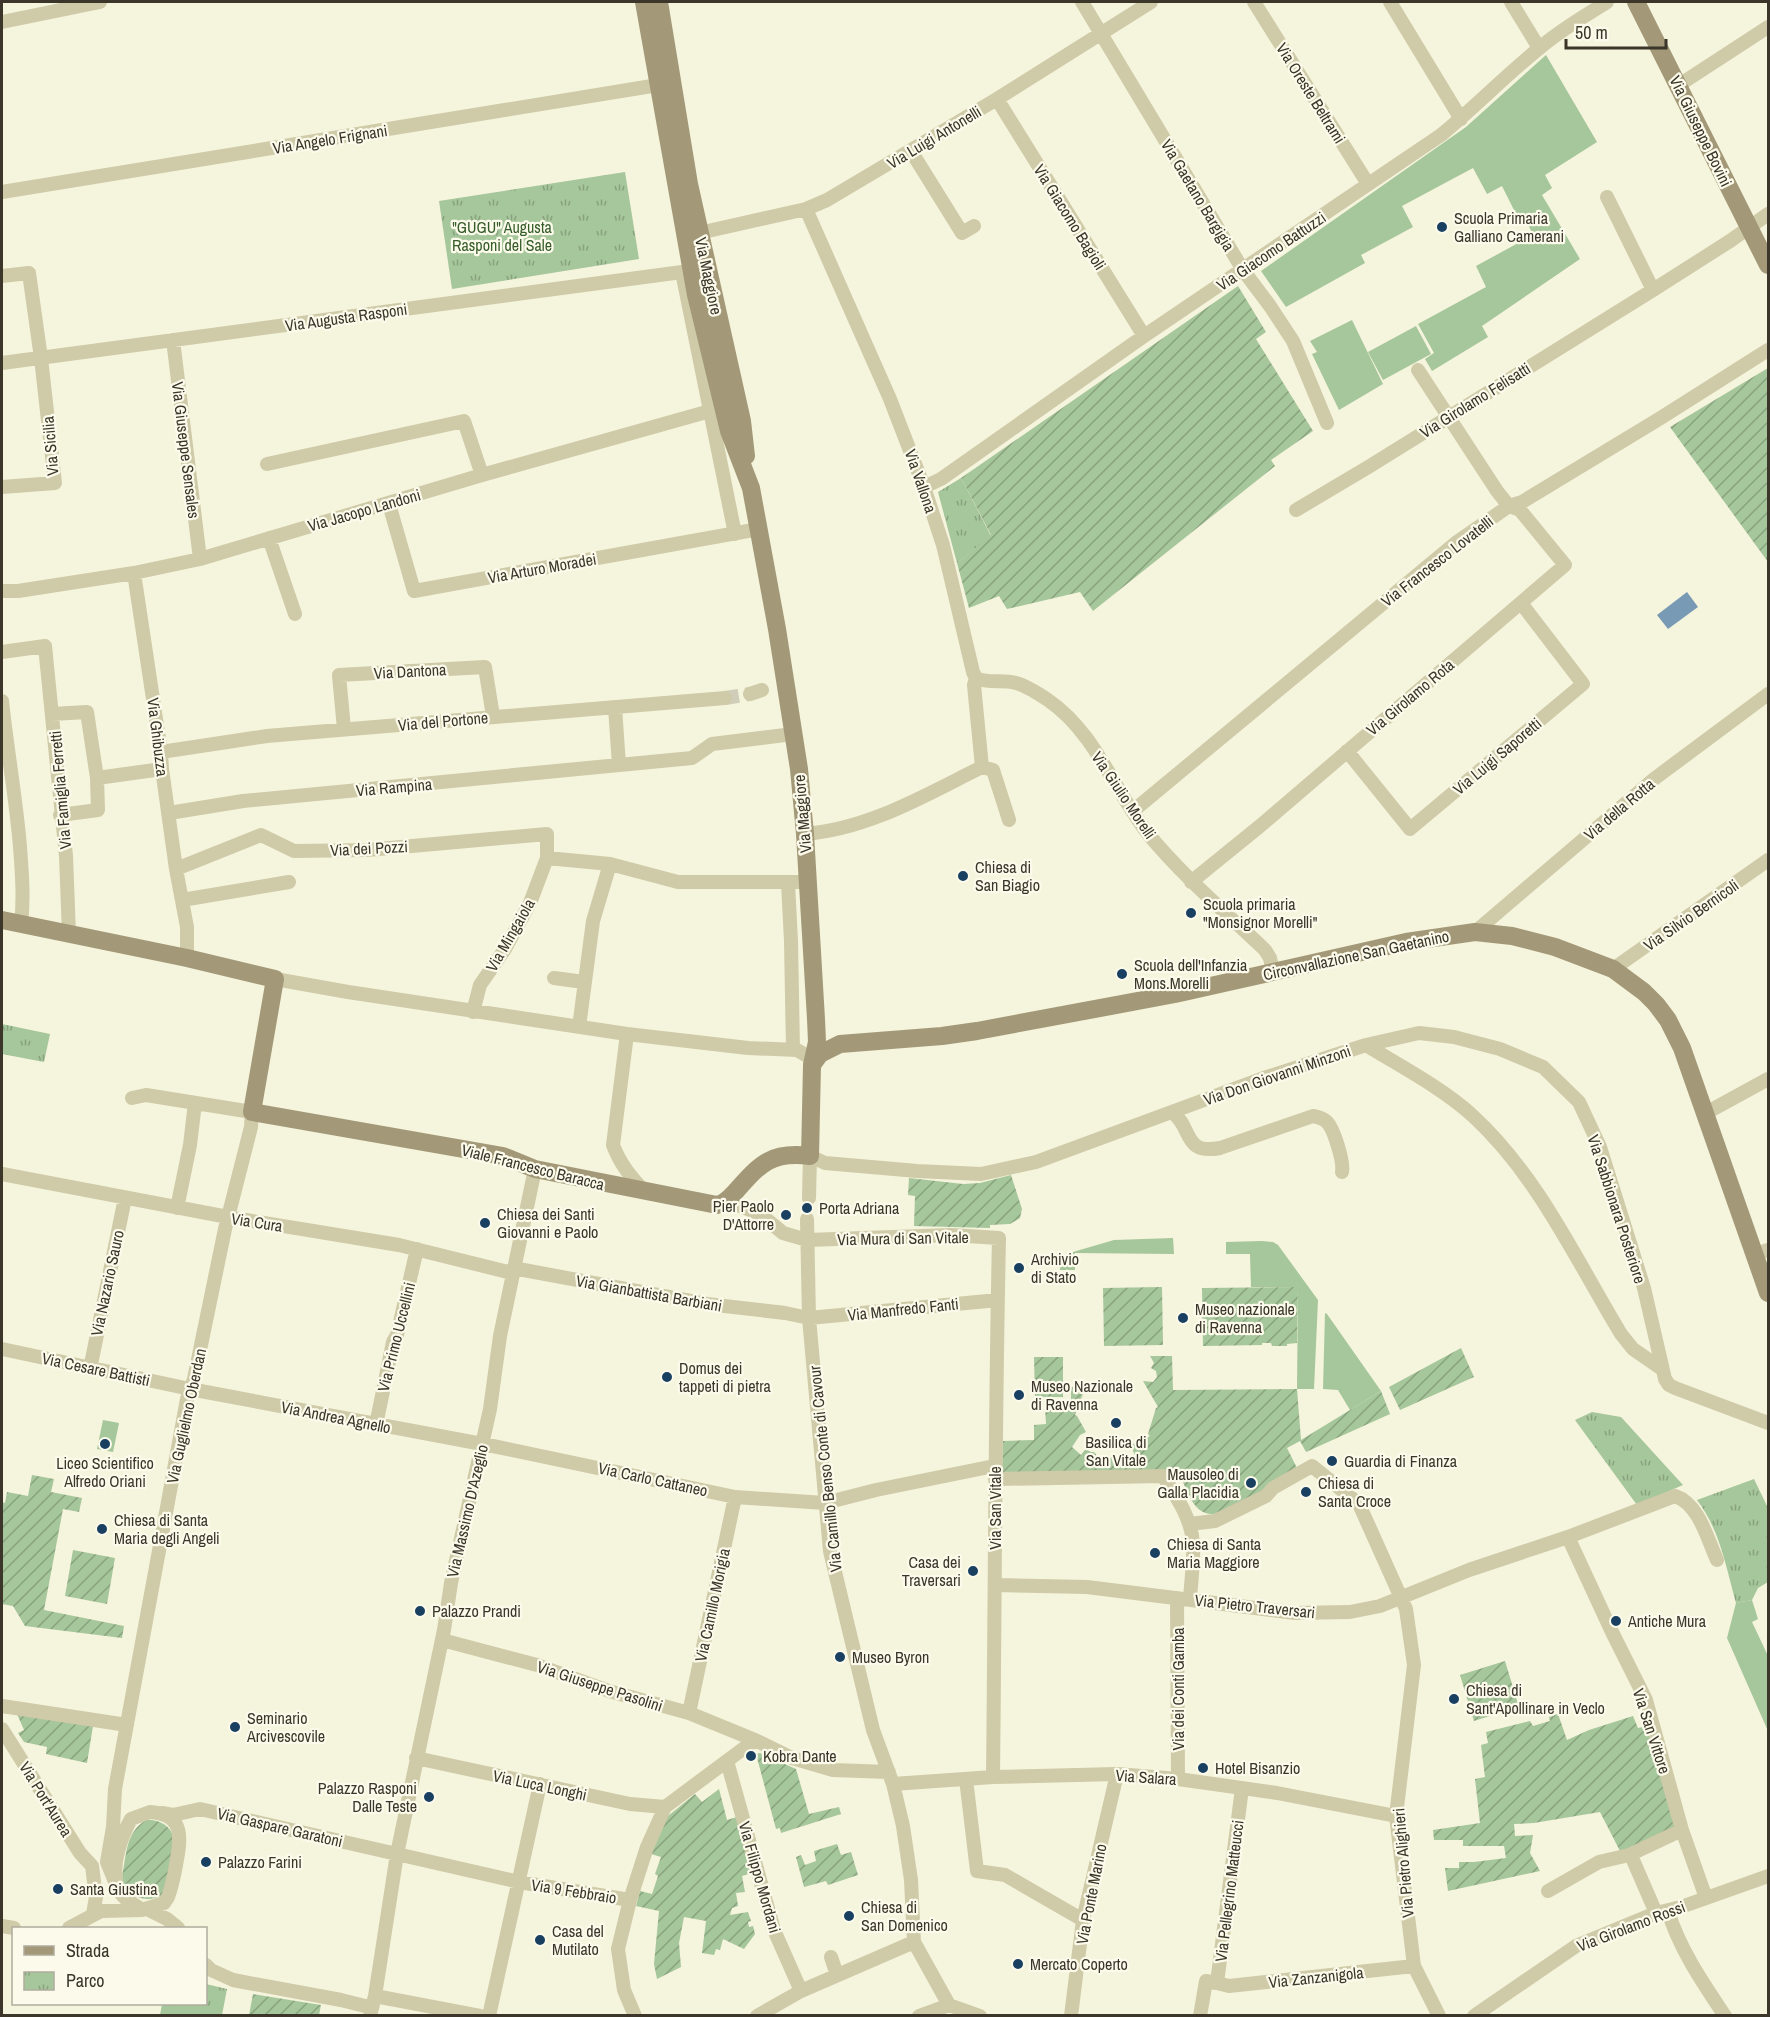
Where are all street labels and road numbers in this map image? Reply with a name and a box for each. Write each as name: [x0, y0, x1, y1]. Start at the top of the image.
street label: Via Oreste Beltrami: [1271, 38, 1351, 148]
street label: Via Giuseppe Bovini: [1665, 72, 1737, 190]
street label: Via Luigi Antonelli: [883, 100, 985, 174]
street label: Via Angelo Frignani: [271, 119, 389, 159]
street label: Via Gaetano Bargigia: [1156, 135, 1240, 256]
street label: Via Giacomo Bagioli: [1029, 160, 1111, 274]
street label: Via Giacomo Battuzzi: [1212, 206, 1330, 296]
street label: Via Maggiore: [690, 235, 728, 317]
street label: Via Augusta Rasponi: [284, 298, 408, 336]
street label: Via Girolamo Felisatti: [1415, 357, 1535, 443]
street label: Via Giuseppe Sensales: [167, 380, 205, 520]
street label: Via Sicilia: [36, 415, 64, 477]
street label: Via Vallona: [900, 446, 942, 516]
street label: Via Jacopo Landoni: [305, 483, 423, 537]
street label: Via Francesco Lovatelli: [1376, 510, 1498, 612]
street label: Via Arturo Moradei: [486, 548, 598, 588]
street label: Via Girolamo Rota: [1361, 653, 1459, 740]
street label: Via Dantona: [373, 658, 448, 684]
street label: Via Ghibuzza: [142, 696, 174, 778]
street label: Via del Portone: [397, 706, 489, 736]
street label: Via Luigi Saporetti: [1448, 712, 1546, 800]
street label: Via Famiglia Ferretti: [44, 730, 76, 850]
street label: Via Giulio Morelli: [1087, 747, 1161, 843]
street label: Via Rampina: [355, 773, 434, 801]
street label: Via della Rotta: [1579, 773, 1659, 845]
street label: Via Maggiore: [788, 774, 816, 854]
street label: Via dei Pozzi: [330, 835, 408, 861]
street label: Via Silvio Bernicoli: [1639, 874, 1743, 956]
street label: Via Mingaiola: [480, 894, 540, 975]
street label: Circonvallazione San Gaetanino: [1261, 925, 1451, 985]
street label: Via Don Giovanni Minzoni: [1200, 1039, 1354, 1111]
street label: Via Sabbionara Posteriore: [1583, 1132, 1651, 1286]
street label: Viale Francesco Baracca: [459, 1139, 607, 1196]
street label: Via Cura: [230, 1207, 285, 1237]
street label: Via Mura di San Vitale: [837, 1226, 969, 1250]
street label: Via Nazario Sauro: [85, 1228, 129, 1338]
street label: Via Gianbattista Barbiani: [574, 1269, 724, 1317]
street label: Via Primo Uccellini: [372, 1280, 420, 1394]
street label: Via Manfredo Fanti: [846, 1292, 960, 1326]
street label: Via Guglielmo Oberdan: [161, 1346, 211, 1486]
street label: Via Cesare Battisti: [40, 1347, 152, 1391]
street label: Via Camillo Benso Conte di Cavour: [803, 1364, 847, 1573]
street label: Via Andrea Agnello: [279, 1396, 393, 1438]
street label: Via Massimo D'Azeglio: [441, 1442, 493, 1580]
street label: Via Carlo Cattaneo: [596, 1457, 710, 1501]
street label: Via San Vitale: [984, 1466, 1006, 1550]
street label: Via Camillo Morigia: [689, 1545, 735, 1664]
street label: Via Pietro Traversari: [1194, 1589, 1316, 1623]
street label: Via dei Conti Gamba: [1167, 1627, 1189, 1751]
street label: Via Giuseppe Pasolini: [534, 1655, 666, 1717]
street label: Via San Vittore: [1628, 1685, 1676, 1777]
street label: Via Port'Aurea: [14, 1757, 78, 1841]
street label: Via Luca Longhi: [491, 1764, 589, 1806]
street label: Via Salara: [1115, 1764, 1178, 1790]
street label: Via Gaspare Garatoni: [215, 1802, 345, 1852]
street label: Via Pietro Alighieri: [1387, 1807, 1419, 1919]
street label: Via Filippo Mordani: [734, 1819, 786, 1935]
street label: Via Pellegrino Matteucci: [1209, 1819, 1249, 1963]
street label: Via Ponte Marino: [1070, 1842, 1112, 1946]
street label: Via 9 Febbraio: [530, 1873, 618, 1909]
street label: Via Girolamo Rossi: [1574, 1895, 1688, 1957]
street label: Via Zanzanigola: [1267, 1961, 1365, 1993]

